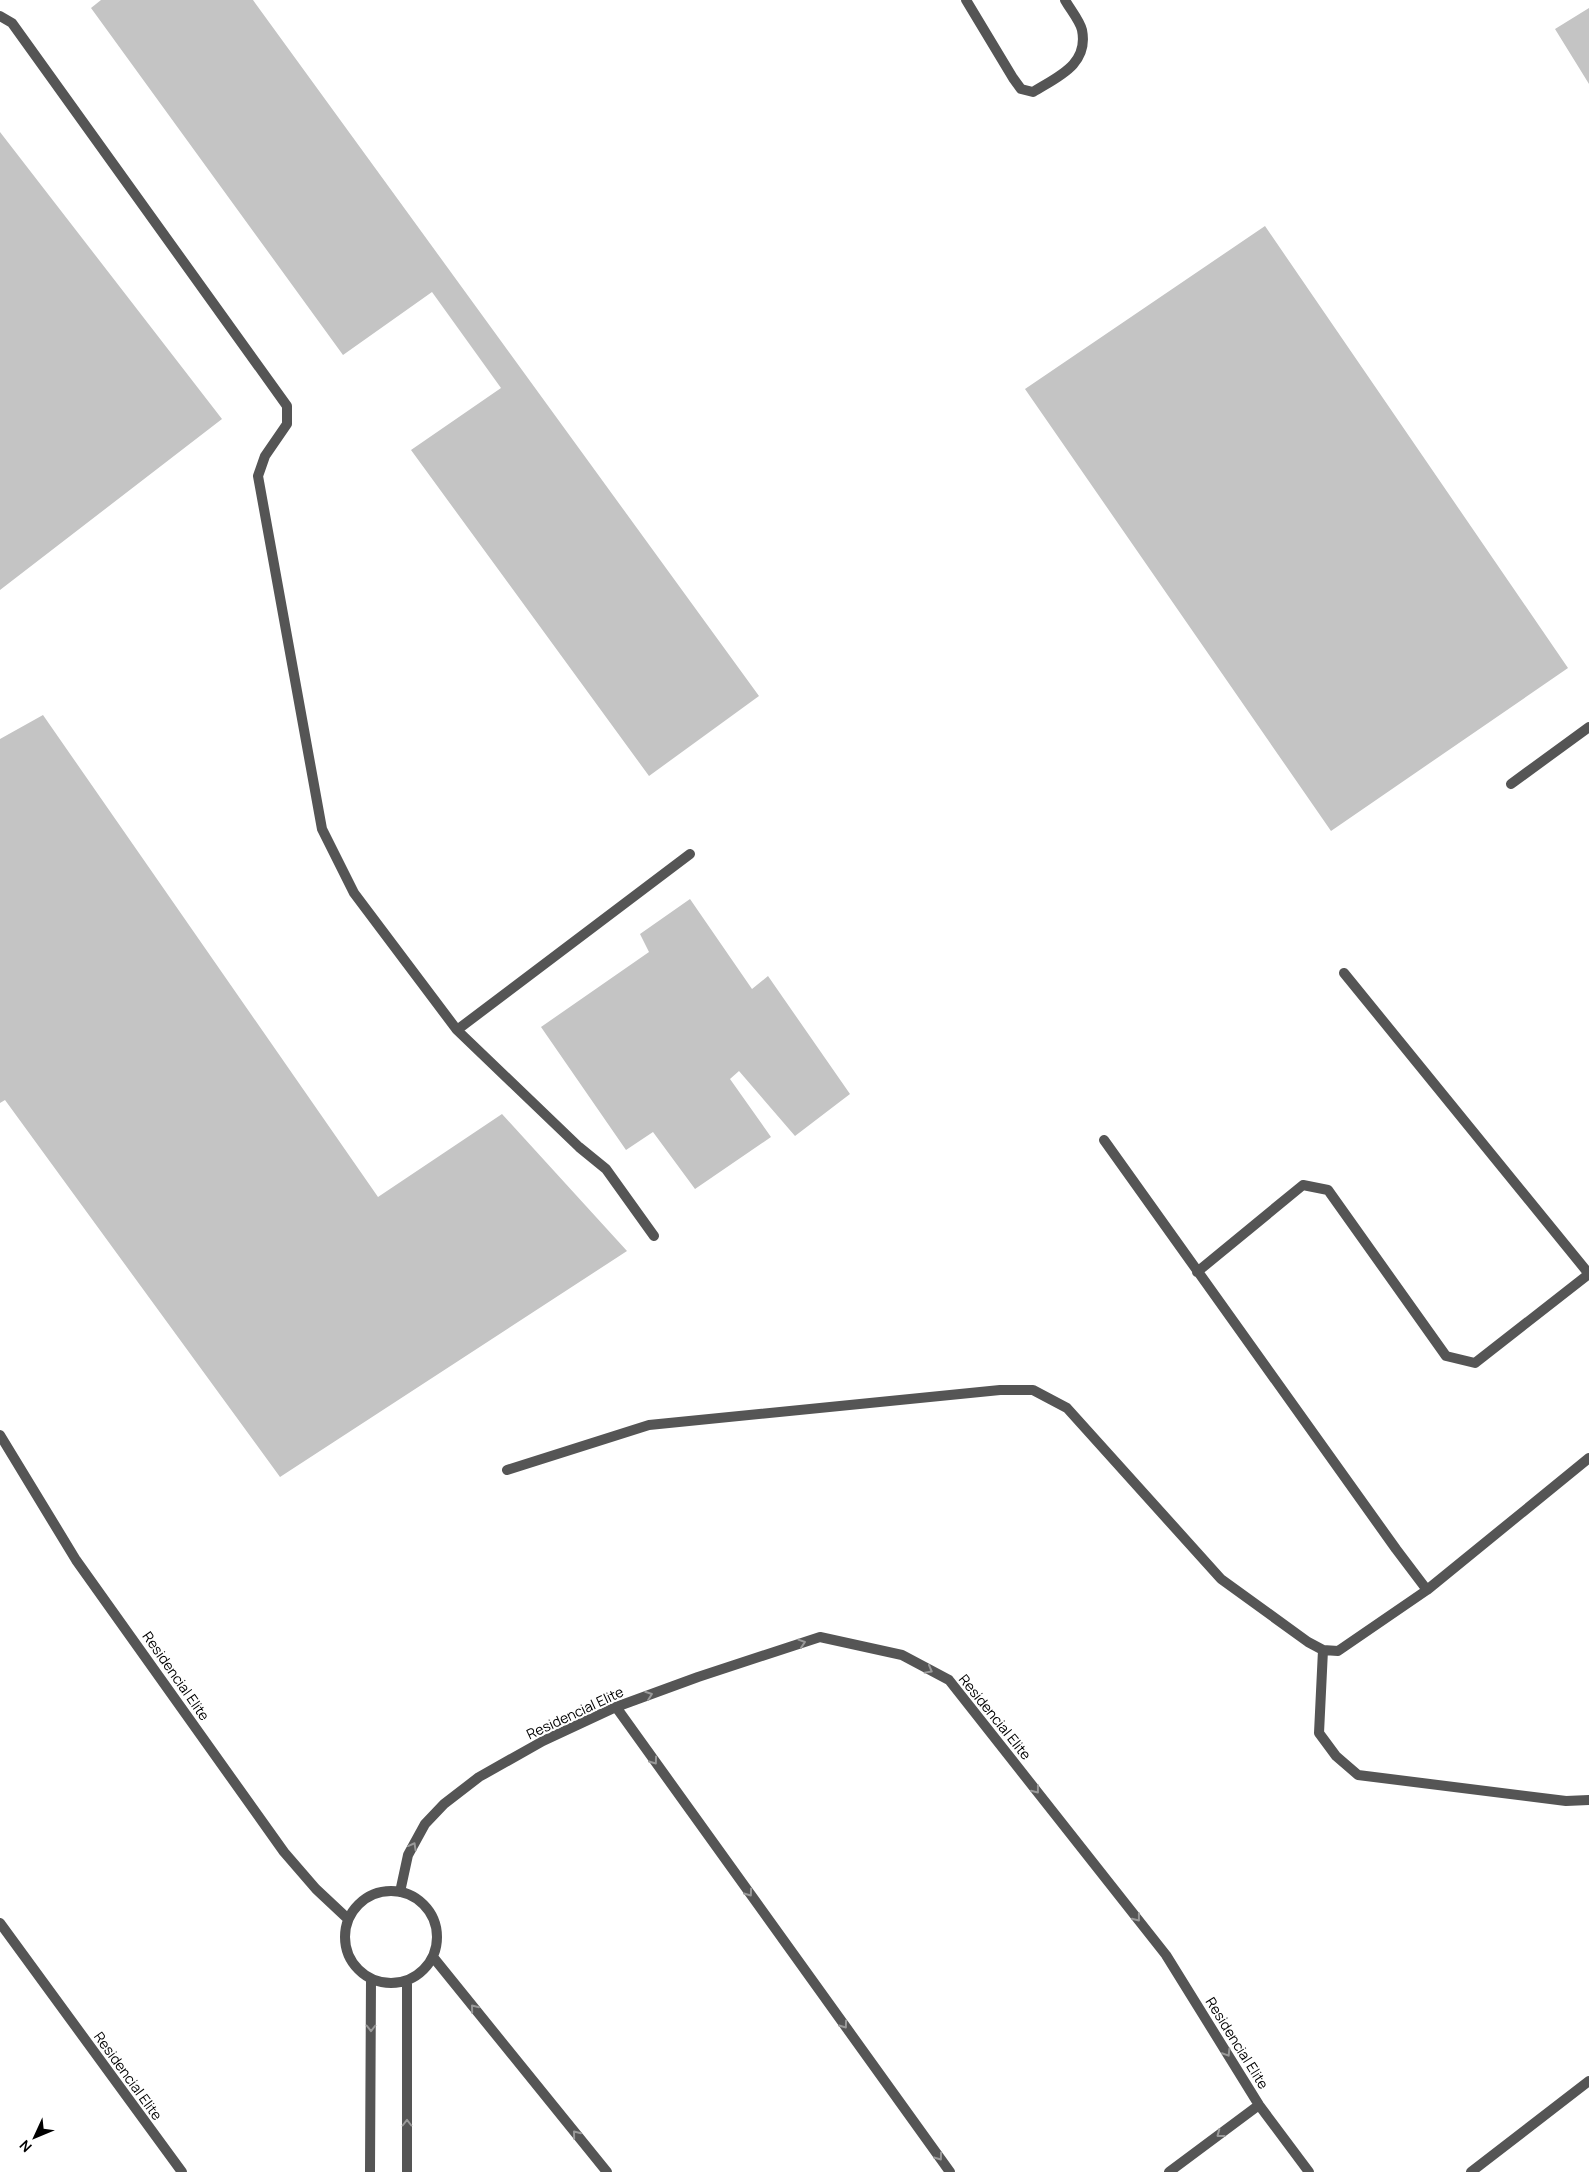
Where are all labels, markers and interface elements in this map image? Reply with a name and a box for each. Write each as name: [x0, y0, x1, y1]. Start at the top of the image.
street label: Residencial Elite: [139, 1627, 214, 1724]
one-way arrow: [798, 1638, 806, 1648]
one-way arrow: [924, 1663, 933, 1673]
street label: Residencial Elite: [955, 1670, 1036, 1763]
street label: Residencial Elite: [523, 1682, 626, 1743]
one-way arrow: [644, 1691, 652, 1701]
one-way arrow: [649, 1755, 657, 1764]
one-way arrow: [1030, 1784, 1038, 1793]
one-way arrow: [407, 1842, 417, 1851]
one-way arrow: [743, 1887, 752, 1897]
one-way arrow: [1131, 1912, 1140, 1921]
street label: Residencial Elite: [1202, 1993, 1273, 2092]
one-way arrow: [471, 2004, 480, 2013]
one-way arrow: [838, 2019, 847, 2029]
one-way arrow: [365, 2024, 376, 2032]
street label: Residencial Elite: [90, 2028, 167, 2124]
one-way arrow: [1220, 2047, 1230, 2056]
north arrow: [10, 2112, 60, 2162]
one-way arrow: [402, 2119, 412, 2127]
one-way arrow: [1216, 2128, 1226, 2137]
one-way arrow: [574, 2131, 582, 2140]
text: N: [15, 2136, 36, 2157]
one-way arrow: [933, 2151, 942, 2161]

